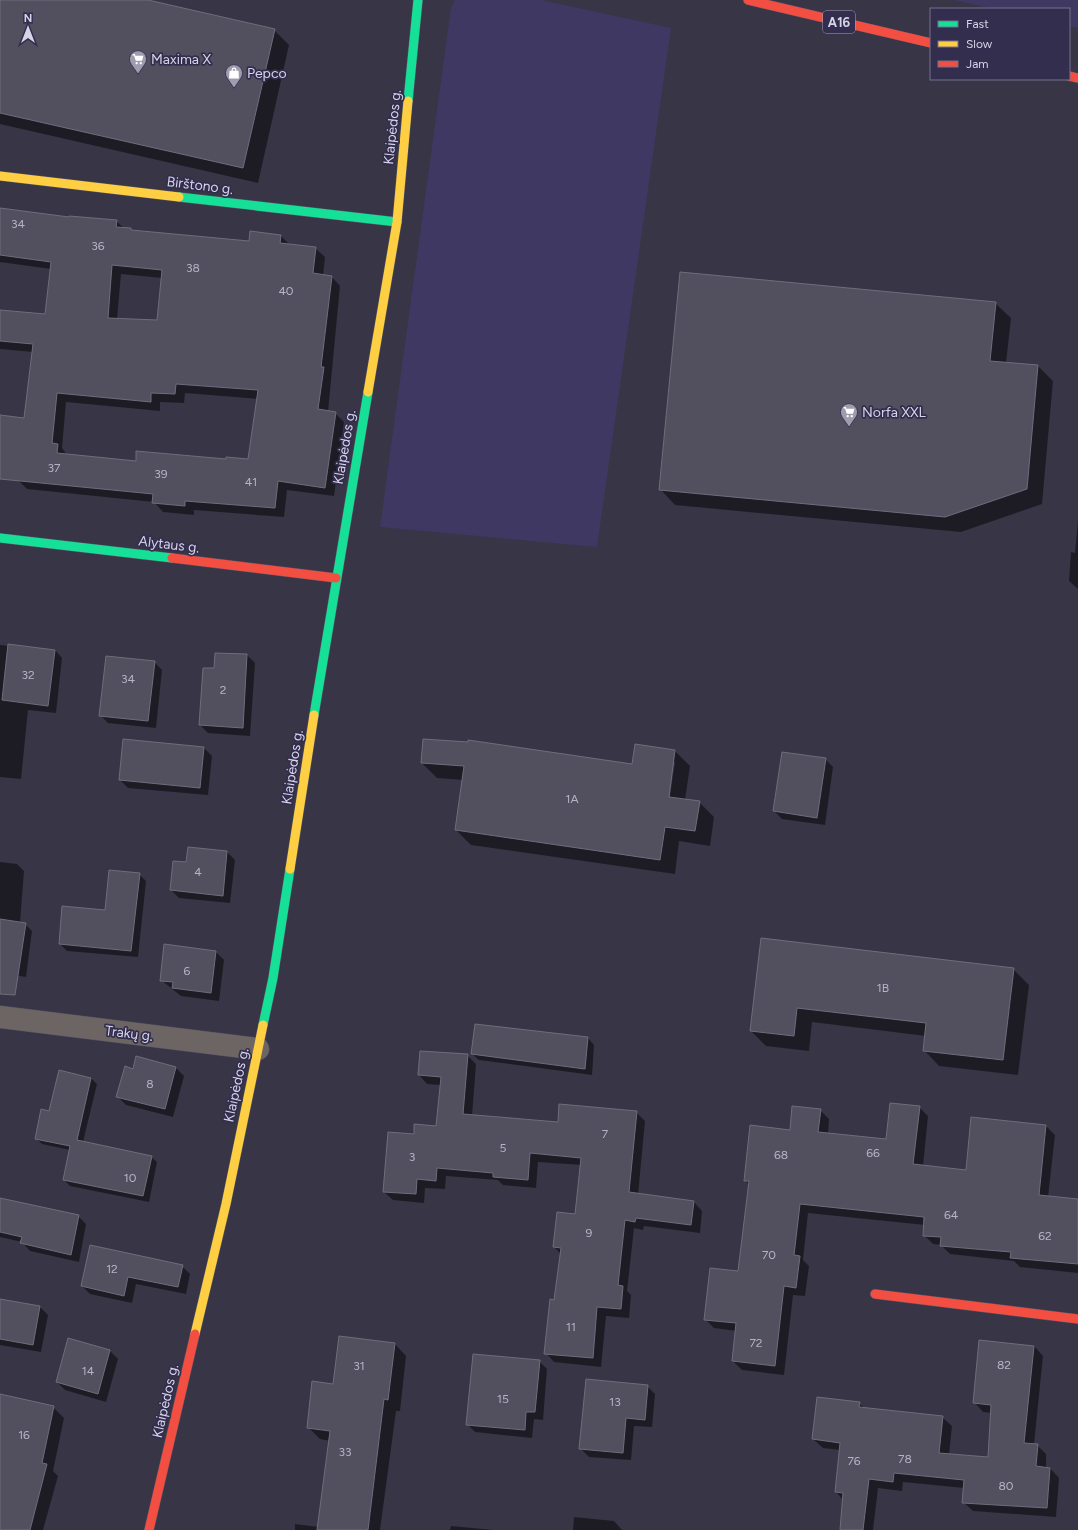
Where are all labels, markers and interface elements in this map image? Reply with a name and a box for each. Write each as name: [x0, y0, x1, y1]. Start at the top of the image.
north arrow: [8, 8, 48, 48]
legend: [930, 8, 1070, 80]
road number: A16: [823, 11, 855, 33]
text: N: [24, 12, 32, 25]
text: Fast: [966, 17, 989, 31]
text: Slow: [966, 37, 993, 51]
supermarket icon: Maxima X: [128, 49, 148, 74]
place label: Maxima X: [151, 51, 211, 68]
text: Jam: [966, 57, 989, 71]
shop icon: Pepco: [224, 63, 244, 88]
place label: Pepco: [247, 65, 287, 82]
street label: Klaipėdos g.: [380, 89, 405, 165]
street label: Birštono g.: [166, 173, 234, 198]
house number: 34: [11, 217, 26, 231]
house number: 36: [91, 239, 105, 253]
house number: 38: [186, 261, 200, 275]
house number: 40: [278, 284, 294, 298]
supermarket icon: Norfa XXL: [839, 402, 859, 427]
place label: Norfa XXL: [862, 404, 927, 421]
street label: Klaipėdos g.: [330, 408, 359, 486]
house number: 37: [48, 461, 61, 475]
house number: 39: [154, 467, 168, 481]
house number: 41: [245, 475, 257, 489]
street label: Alytaus g.: [138, 532, 200, 557]
house number: 32: [21, 668, 35, 682]
house number: 34: [121, 672, 136, 686]
house number: 2: [220, 683, 226, 697]
street label: Klaipėdos g.: [278, 728, 307, 806]
house number: 1A: [565, 792, 579, 806]
house number: 4: [194, 865, 202, 879]
house number: 6: [184, 964, 191, 978]
house number: 1B: [877, 981, 889, 995]
street label: Trakų g.: [104, 1022, 154, 1045]
street label: Klaipėdos g.: [220, 1046, 253, 1124]
house number: 8: [146, 1077, 154, 1091]
house number: 7: [602, 1127, 609, 1141]
house number: 5: [500, 1141, 507, 1155]
house number: 66: [866, 1146, 880, 1160]
house number: 68: [774, 1148, 788, 1162]
house number: 3: [409, 1150, 415, 1164]
house number: 10: [124, 1171, 137, 1185]
house number: 64: [944, 1208, 959, 1222]
house number: 9: [586, 1226, 593, 1240]
house number: 62: [1038, 1229, 1052, 1243]
house number: 70: [762, 1248, 776, 1262]
house number: 12: [106, 1262, 118, 1276]
house number: 11: [566, 1320, 576, 1334]
house number: 72: [749, 1336, 763, 1350]
house number: 82: [997, 1358, 1011, 1372]
house number: 31: [353, 1359, 365, 1373]
street label: Klaipėdos g.: [149, 1362, 182, 1440]
house number: 14: [82, 1364, 95, 1378]
house number: 15: [497, 1392, 509, 1406]
house number: 13: [609, 1395, 621, 1409]
house number: 16: [18, 1428, 30, 1442]
house number: 33: [338, 1445, 352, 1459]
house number: 78: [898, 1452, 912, 1466]
house number: 76: [847, 1454, 861, 1468]
house number: 80: [998, 1479, 1014, 1493]

